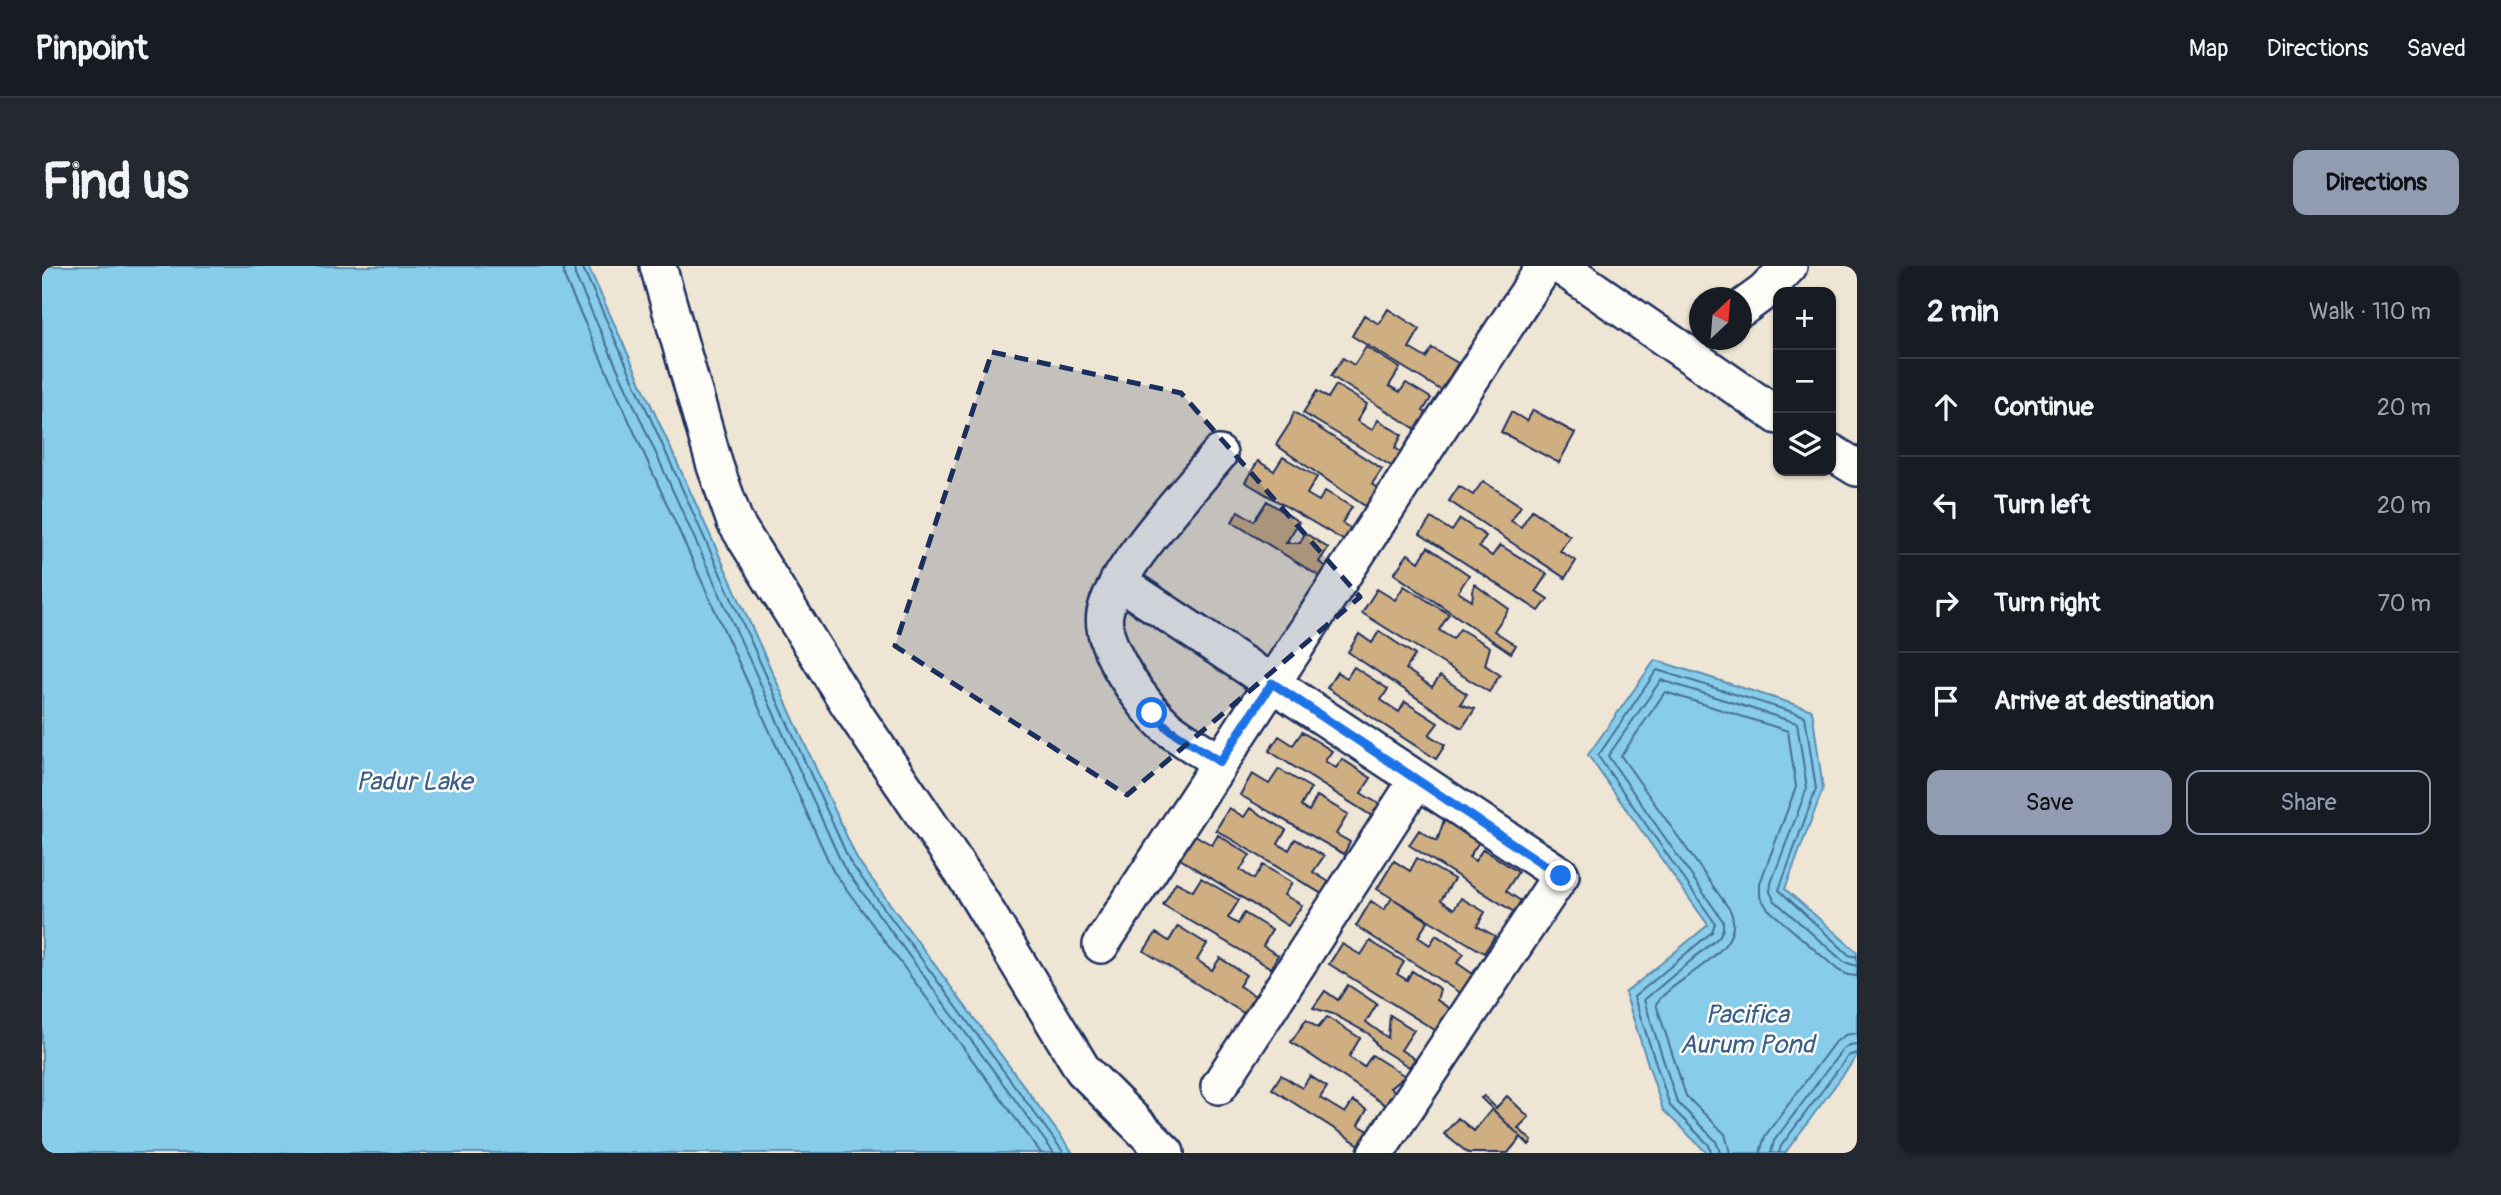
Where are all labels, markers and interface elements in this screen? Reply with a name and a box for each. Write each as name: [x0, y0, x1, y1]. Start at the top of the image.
text: Pinpoint: [35, 28, 148, 69]
text: Map: [2189, 34, 2229, 63]
text: Directions: [2267, 34, 2368, 63]
text: Saved: [2406, 34, 2466, 63]
button: Directions: [2293, 150, 2459, 215]
text: Find us: [42, 152, 189, 213]
north arrow: [1689, 287, 1752, 350]
map controls: [1773, 287, 1836, 476]
button: +: [1773, 287, 1836, 350]
text: 2 min: [1927, 293, 1999, 330]
text: Walk · 110 m: [2309, 297, 2431, 326]
button: −: [1773, 350, 1836, 413]
icon: ahead: [1927, 388, 1965, 426]
text: Continue: [1994, 391, 2094, 423]
text: 20 m: [2377, 393, 2431, 422]
button: layers: [1773, 413, 1836, 476]
icon: left: [1927, 486, 1965, 524]
text: Turn left: [1994, 489, 2090, 521]
text: 20 m: [2377, 491, 2431, 520]
icon: right: [1927, 584, 1965, 622]
text: Turn right: [1994, 587, 2100, 619]
text: 70 m: [2378, 589, 2431, 618]
icon: arrive: [1927, 682, 1965, 720]
text: Arrive at destination: [1994, 685, 2214, 717]
route start: [1136, 697, 1167, 728]
water label: Padur Lake: [356, 766, 474, 798]
button: Save: [1927, 770, 2172, 835]
button: Share: [2186, 770, 2431, 835]
route end: [1545, 860, 1576, 891]
water label: Pacifica Aurum Pond: [1680, 999, 1818, 1061]

